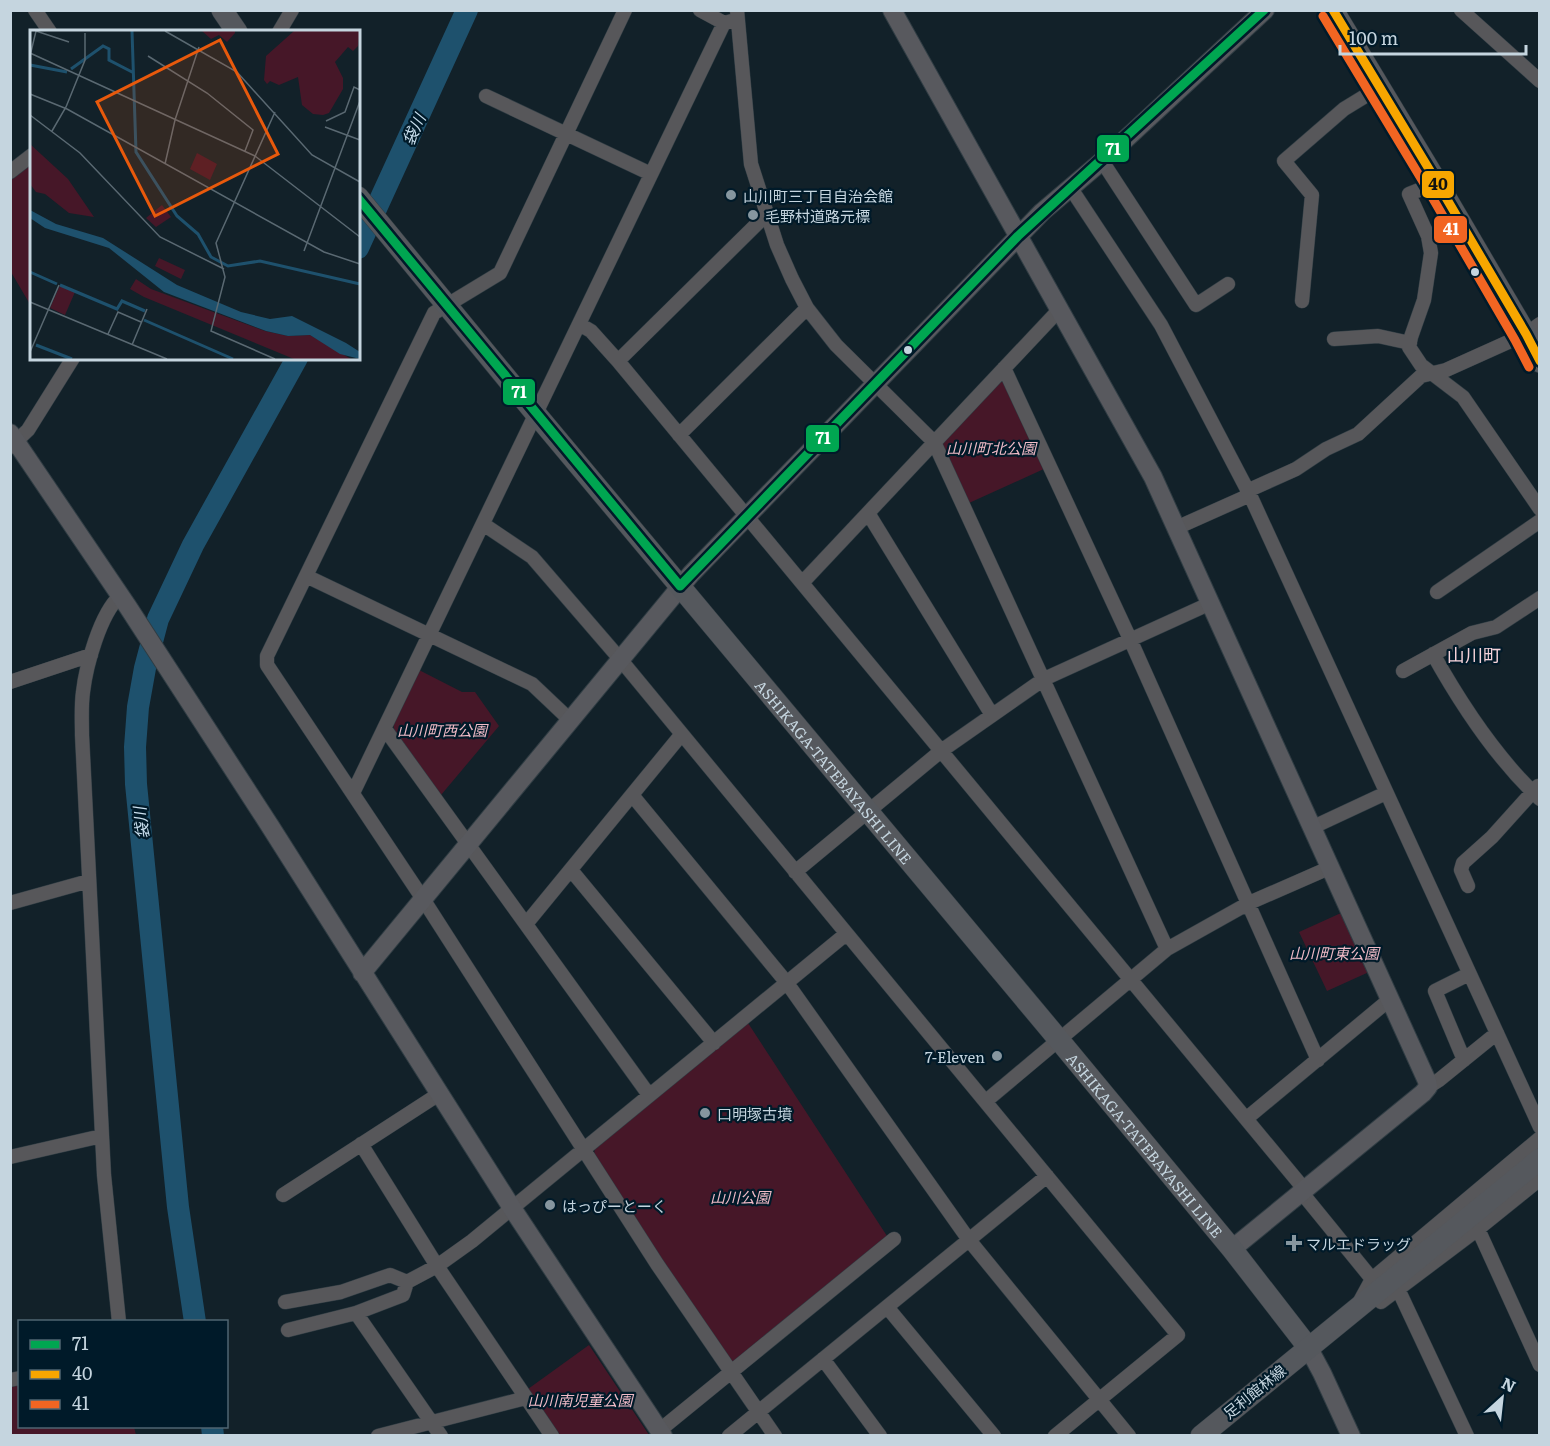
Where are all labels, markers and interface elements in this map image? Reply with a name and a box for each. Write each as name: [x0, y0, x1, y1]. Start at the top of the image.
scale bar: [1340, 18, 1526, 56]
text: 100 m: [1349, 24, 1398, 51]
inset map: [30, 30, 360, 360]
water label: 袋川: [395, 108, 431, 149]
line badge: 71: [1096, 134, 1130, 163]
text: 71: [1105, 136, 1121, 160]
line badge: 40: [1421, 170, 1455, 199]
text: 40: [1428, 171, 1448, 195]
place label: 山川町三丁目自治会館: [743, 184, 893, 207]
marker: 山川町三丁目自治会館: [724, 188, 738, 202]
place label: 毛野村道路元標: [765, 204, 870, 227]
marker: 毛野村道路元標: [746, 208, 760, 222]
line badge: 41: [1433, 215, 1468, 244]
text: 41: [1443, 216, 1460, 240]
unlabelled marker: [1469, 266, 1481, 278]
unlabelled marker: [902, 344, 914, 356]
line badge: 71: [502, 378, 536, 406]
text: 71: [511, 379, 527, 403]
line badge: 71: [805, 424, 840, 453]
text: 71: [815, 425, 831, 449]
park label: 山川町北公園: [946, 436, 1038, 459]
district label: 山川町: [1447, 641, 1501, 668]
street label: ASHIKAGA-TATEBAYASHI LINE: [750, 674, 918, 868]
park label: 山川町西公園: [397, 718, 489, 741]
water label: 袋川: [126, 804, 154, 840]
park label: 山川町東公園: [1289, 941, 1381, 964]
place label: 7-Eleven: [925, 1045, 985, 1068]
street label: ASHIKAGA-TATEBAYASHI LINE: [1062, 1047, 1229, 1242]
marker: 7-Eleven: [990, 1049, 1004, 1063]
place label: 口明塚古墳: [717, 1102, 792, 1125]
marker: 口明塚古墳: [698, 1106, 712, 1120]
park label: 山川公園: [710, 1185, 772, 1208]
place label: はっぴーとーく: [562, 1194, 667, 1217]
marker: はっぴーとーく: [543, 1198, 557, 1212]
place label: マルエドラッグ: [1306, 1232, 1411, 1255]
marker: マルエドラッグ: [1287, 1236, 1301, 1250]
legend: [18, 1320, 228, 1428]
text: 71: [72, 1329, 88, 1356]
street label: 足利館林線: [1218, 1358, 1290, 1424]
text: 40: [72, 1359, 92, 1386]
north arrow: [1472, 1368, 1532, 1428]
text: N: [1498, 1370, 1521, 1397]
park label: 山川南児童公園: [527, 1388, 634, 1411]
text: 41: [72, 1389, 89, 1416]

